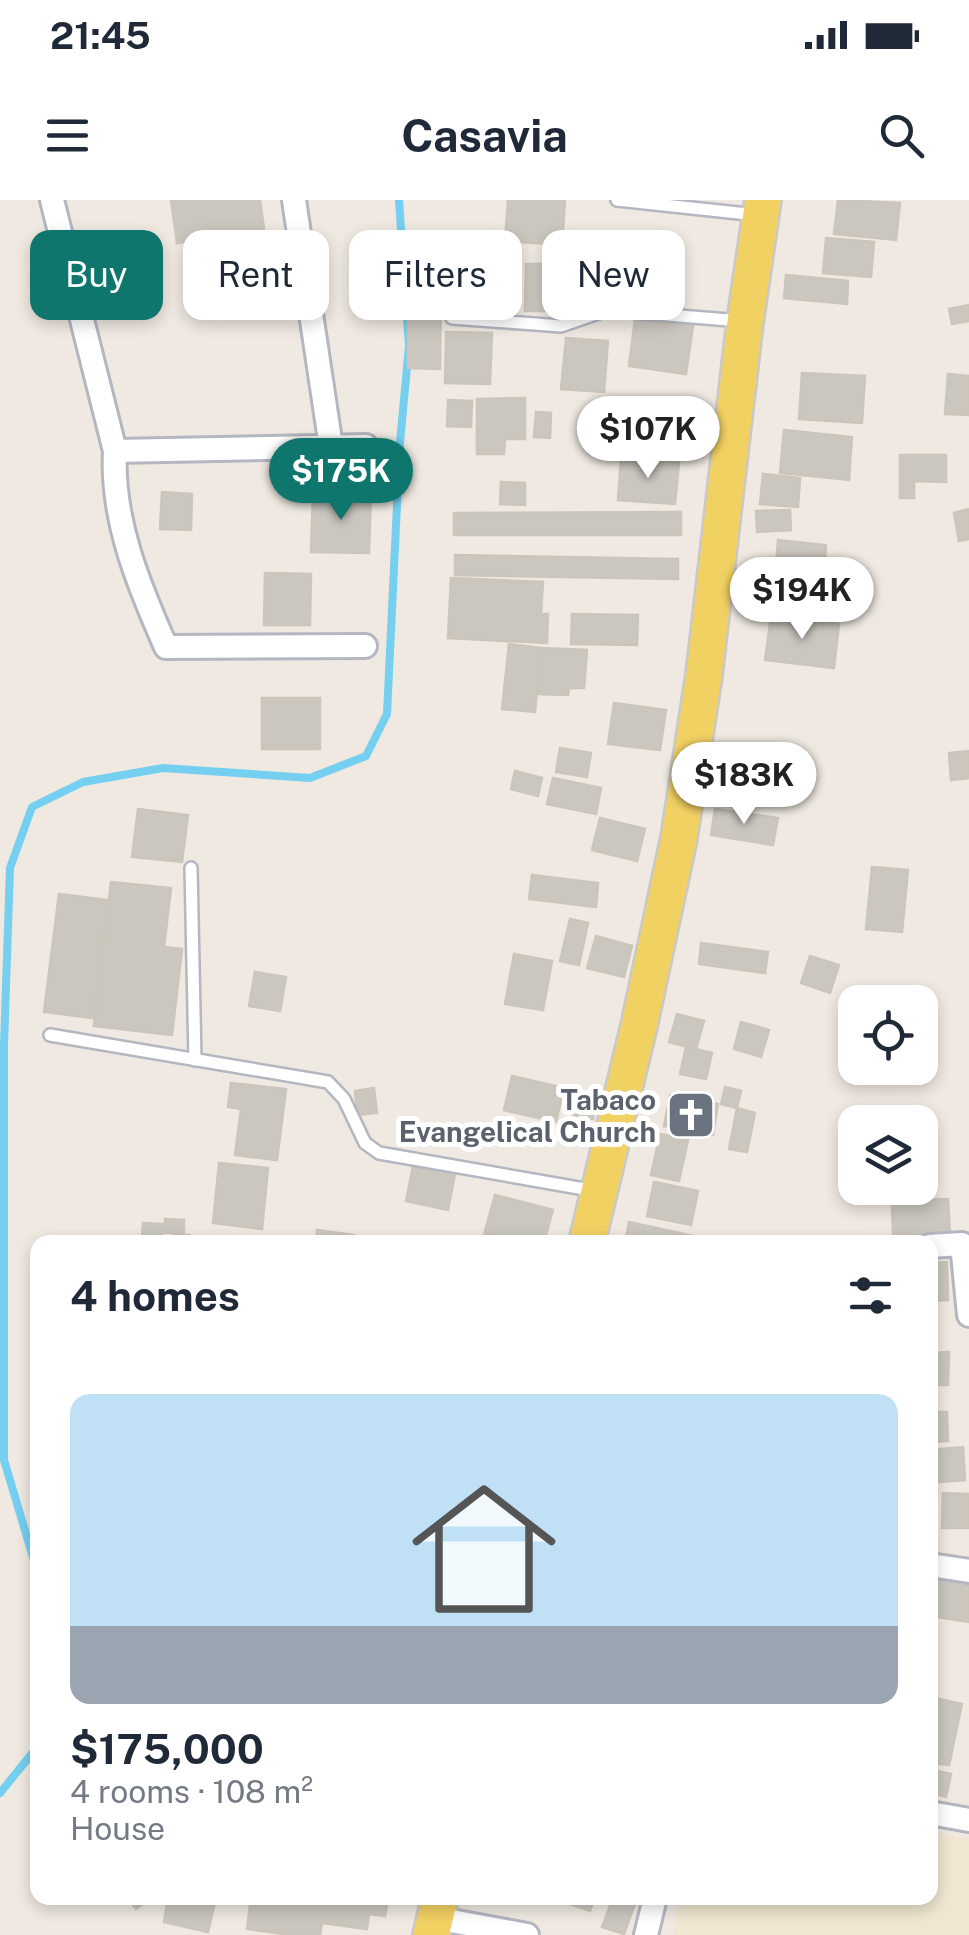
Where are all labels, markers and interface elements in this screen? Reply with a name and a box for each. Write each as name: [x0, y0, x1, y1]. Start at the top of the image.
text: 21:45: [50, 13, 151, 58]
icon: menu: [40, 108, 95, 163]
icon: search: [874, 108, 929, 163]
text: Casavia: [401, 109, 568, 162]
chip: Buy: [30, 230, 163, 320]
chip: Rent: [183, 230, 329, 320]
chip: Filters: [349, 230, 522, 320]
chip: New: [542, 230, 685, 320]
pin: $107K: [578, 396, 718, 481]
text: $107K: [599, 410, 697, 447]
pin: $175K: [271, 438, 411, 523]
text: $175K: [291, 452, 391, 489]
pin: $194K: [732, 557, 872, 642]
text: $194K: [752, 571, 852, 608]
pin: $183K: [674, 742, 814, 827]
text: $183K: [693, 756, 795, 793]
map controls: [838, 985, 938, 1205]
button: locate: [838, 985, 938, 1085]
place label: Tabaco Evangelical Church: [399, 1083, 656, 1148]
church icon: Tabaco Evangelical Church: [665, 1089, 717, 1141]
button: layers: [838, 1105, 938, 1205]
icon: filters: [843, 1268, 898, 1323]
text: 4 homes: [70, 1271, 240, 1320]
icon: home: [394, 1459, 574, 1639]
text: $175,000: [70, 1724, 264, 1773]
text: 4 rooms · 108 m²: [70, 1773, 313, 1810]
text: House: [70, 1810, 165, 1847]

